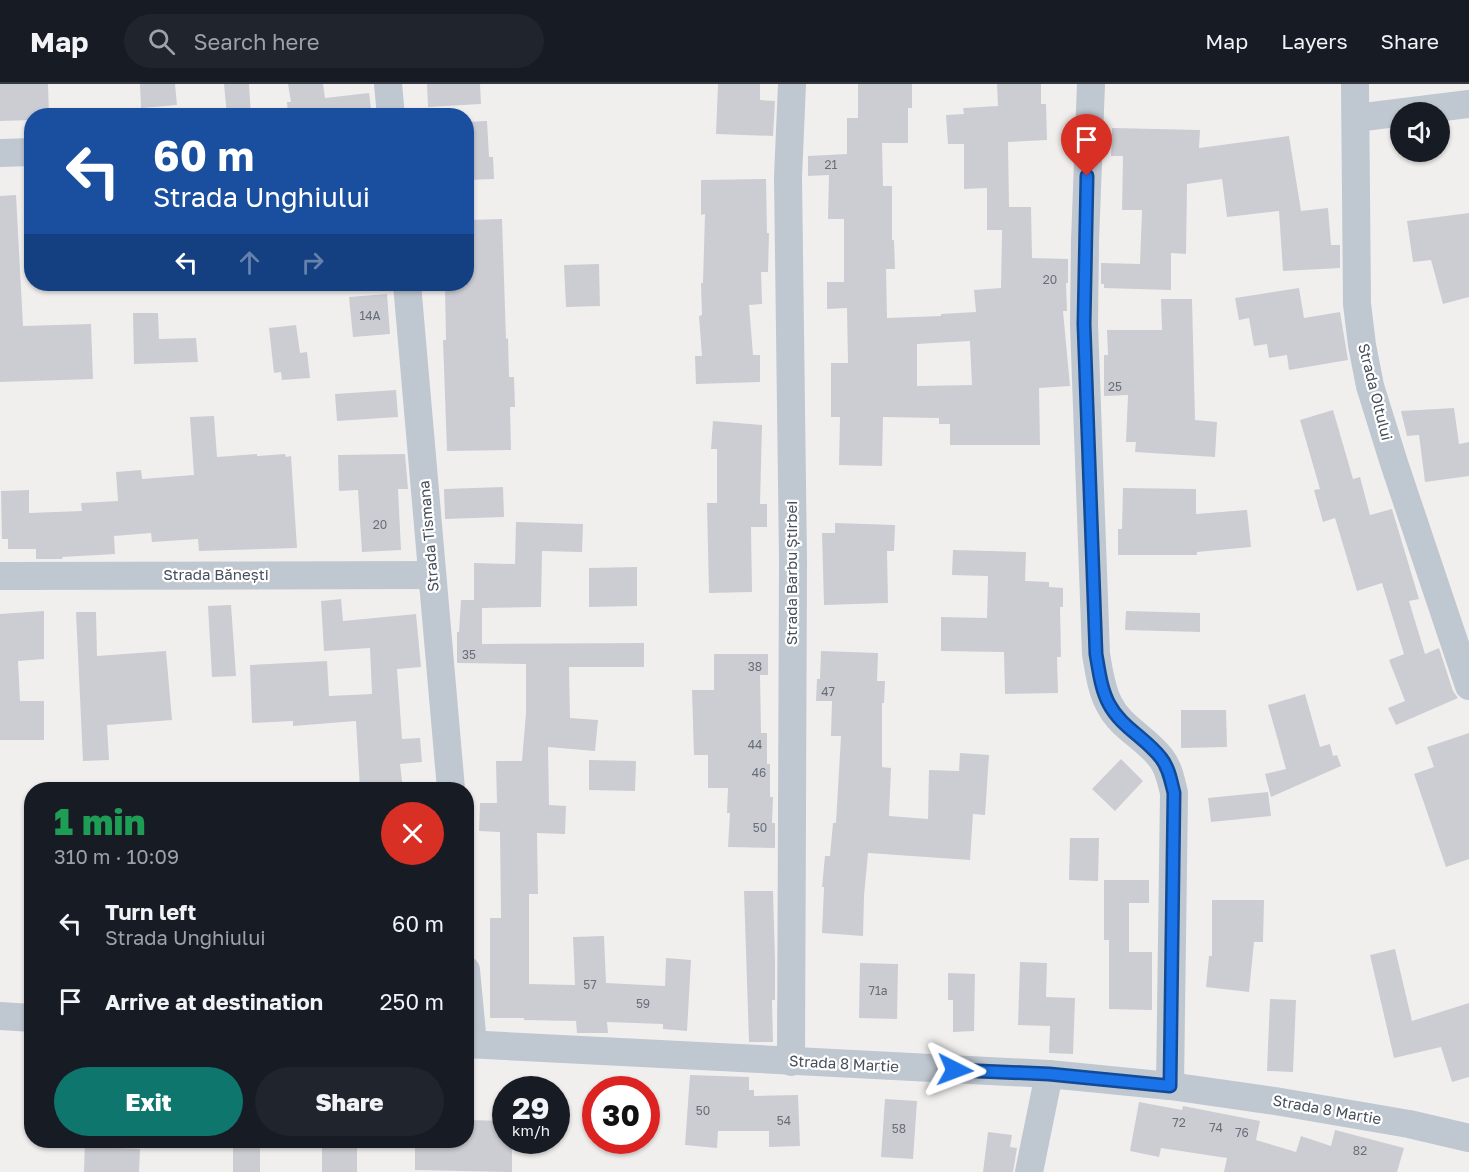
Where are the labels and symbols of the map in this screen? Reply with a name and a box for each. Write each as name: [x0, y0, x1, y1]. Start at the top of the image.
pin: [1061, 114, 1112, 176]
house number: 21: [825, 157, 838, 172]
house number: 20: [1043, 272, 1057, 287]
house number: 14A: [359, 308, 381, 323]
street label: Strada Oltului: [1355, 341, 1397, 442]
house number: 25: [1108, 379, 1122, 394]
street label: Strada Tismana: [414, 480, 442, 592]
street label: Strada Barbu Știrbei: [782, 501, 800, 645]
house number: 20: [373, 517, 387, 532]
street label: Strada Bănești: [163, 565, 269, 583]
house number: 35: [462, 647, 476, 662]
house number: 38: [748, 659, 762, 674]
house number: 47: [821, 684, 835, 699]
house number: 44: [748, 737, 762, 752]
house number: 46: [752, 765, 766, 780]
house number: 50: [753, 820, 767, 835]
house number: 57: [583, 977, 597, 992]
house number: 71a: [869, 983, 887, 998]
house number: 59: [636, 996, 650, 1011]
position arrow: [923, 1038, 987, 1102]
street label: Strada 8 Martie: [789, 1051, 900, 1075]
speed limit sign: 30: [582, 1076, 660, 1154]
street label: Strada 8 Martie: [1271, 1091, 1383, 1127]
house number: 50: [696, 1103, 710, 1118]
house number: 54: [777, 1113, 791, 1128]
house number: 72: [1172, 1115, 1186, 1130]
house number: 74: [1209, 1120, 1223, 1135]
house number: 58: [892, 1121, 906, 1136]
house number: 76: [1235, 1125, 1249, 1140]
house number: 82: [1353, 1143, 1367, 1158]

